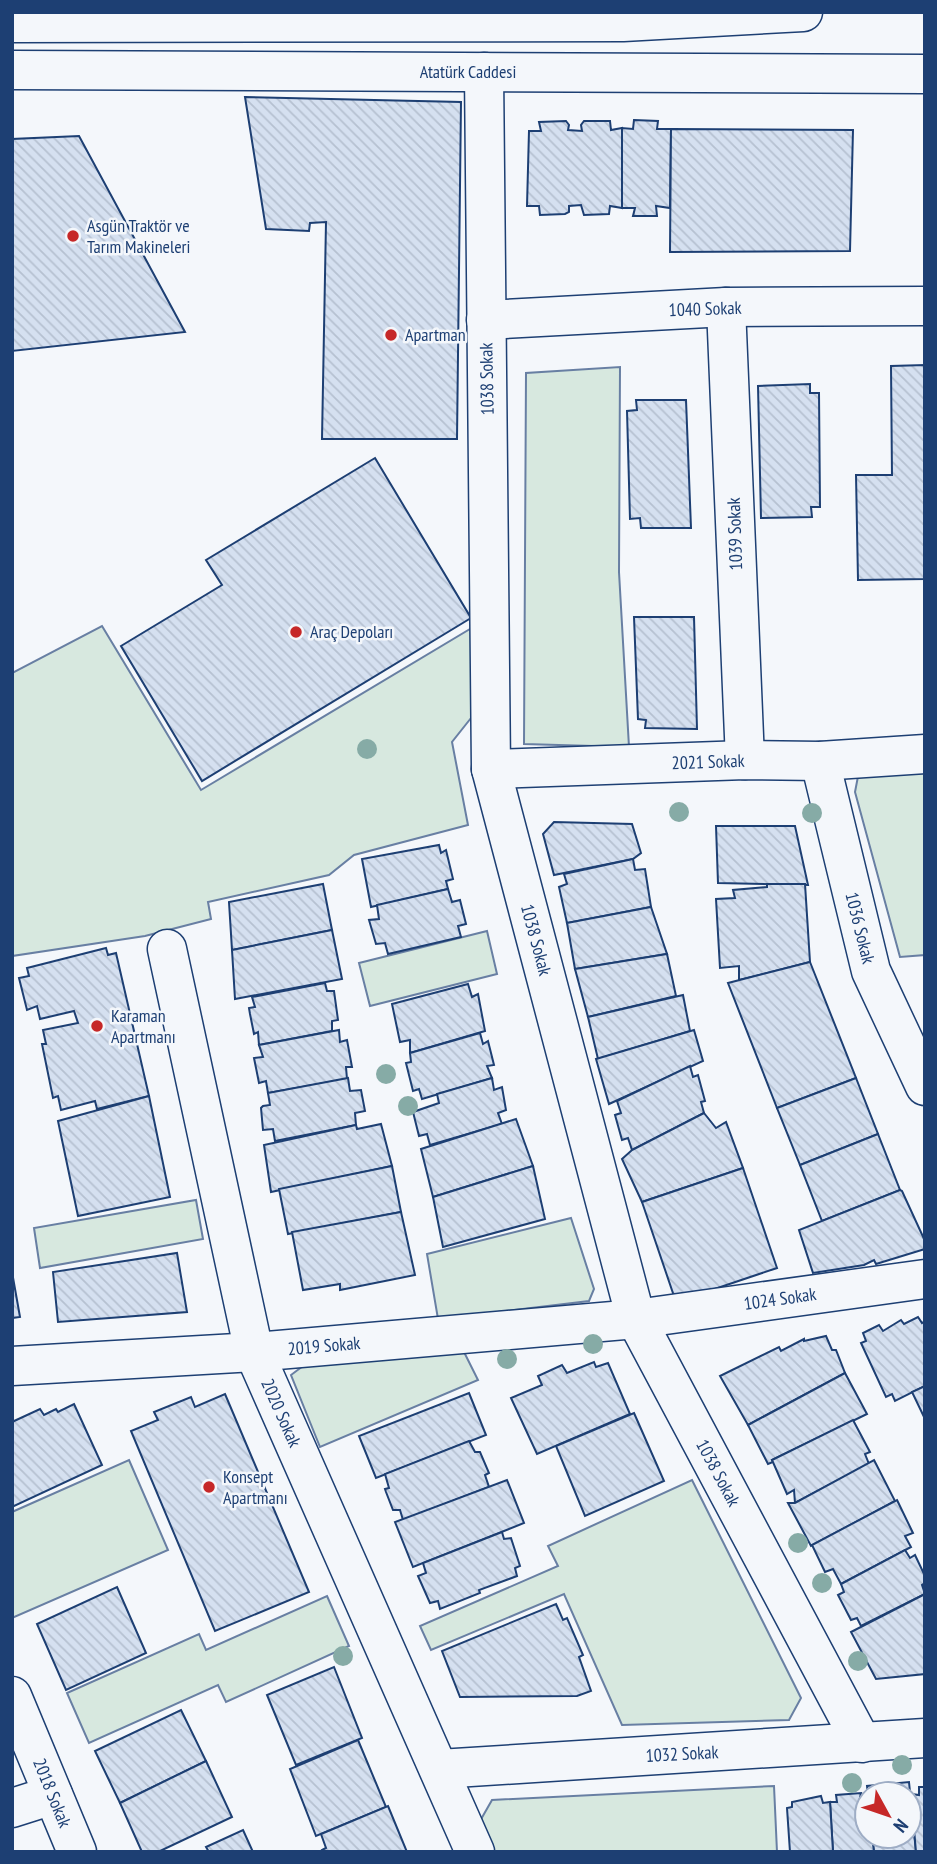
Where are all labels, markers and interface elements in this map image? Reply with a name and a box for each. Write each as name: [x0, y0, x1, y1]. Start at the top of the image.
street label: Atatürk Caddesi: [420, 60, 516, 83]
place label: Asgün Traktör ve Tarım Makineleri: [87, 214, 190, 258]
marker: Asgün Traktör ve Tarım Makineleri: [65, 228, 81, 244]
street label: 1040 Sokak: [668, 296, 742, 321]
place label: Apartman: [405, 323, 466, 346]
marker: Apartman: [383, 327, 399, 343]
street label: 1038 Sokak: [474, 342, 499, 416]
street label: 1039 Sokak: [722, 497, 747, 571]
place label: Araç Depoları: [310, 620, 393, 643]
marker: Araç Depoları: [288, 624, 304, 640]
street label: 2021 Sokak: [671, 749, 745, 774]
street label: 1036 Sokak: [841, 890, 880, 966]
street label: 1038 Sokak: [516, 902, 557, 978]
place label: Karaman Apartmanı: [111, 1004, 176, 1048]
marker: Karaman Apartmanı: [89, 1018, 105, 1034]
street label: 1024 Sokak: [742, 1282, 818, 1315]
street label: 2019 Sokak: [287, 1331, 361, 1360]
street label: 2020 Sokak: [256, 1375, 307, 1451]
street label: 1038 Sokak: [691, 1435, 746, 1510]
place label: Konsept Apartmanı: [223, 1465, 288, 1509]
marker: Konsept Apartmanı: [201, 1479, 217, 1495]
street label: 1032 Sokak: [645, 1740, 719, 1767]
street label: 2018 Sokak: [28, 1755, 77, 1831]
north arrow: [853, 1780, 923, 1850]
text: N: [889, 1814, 914, 1838]

